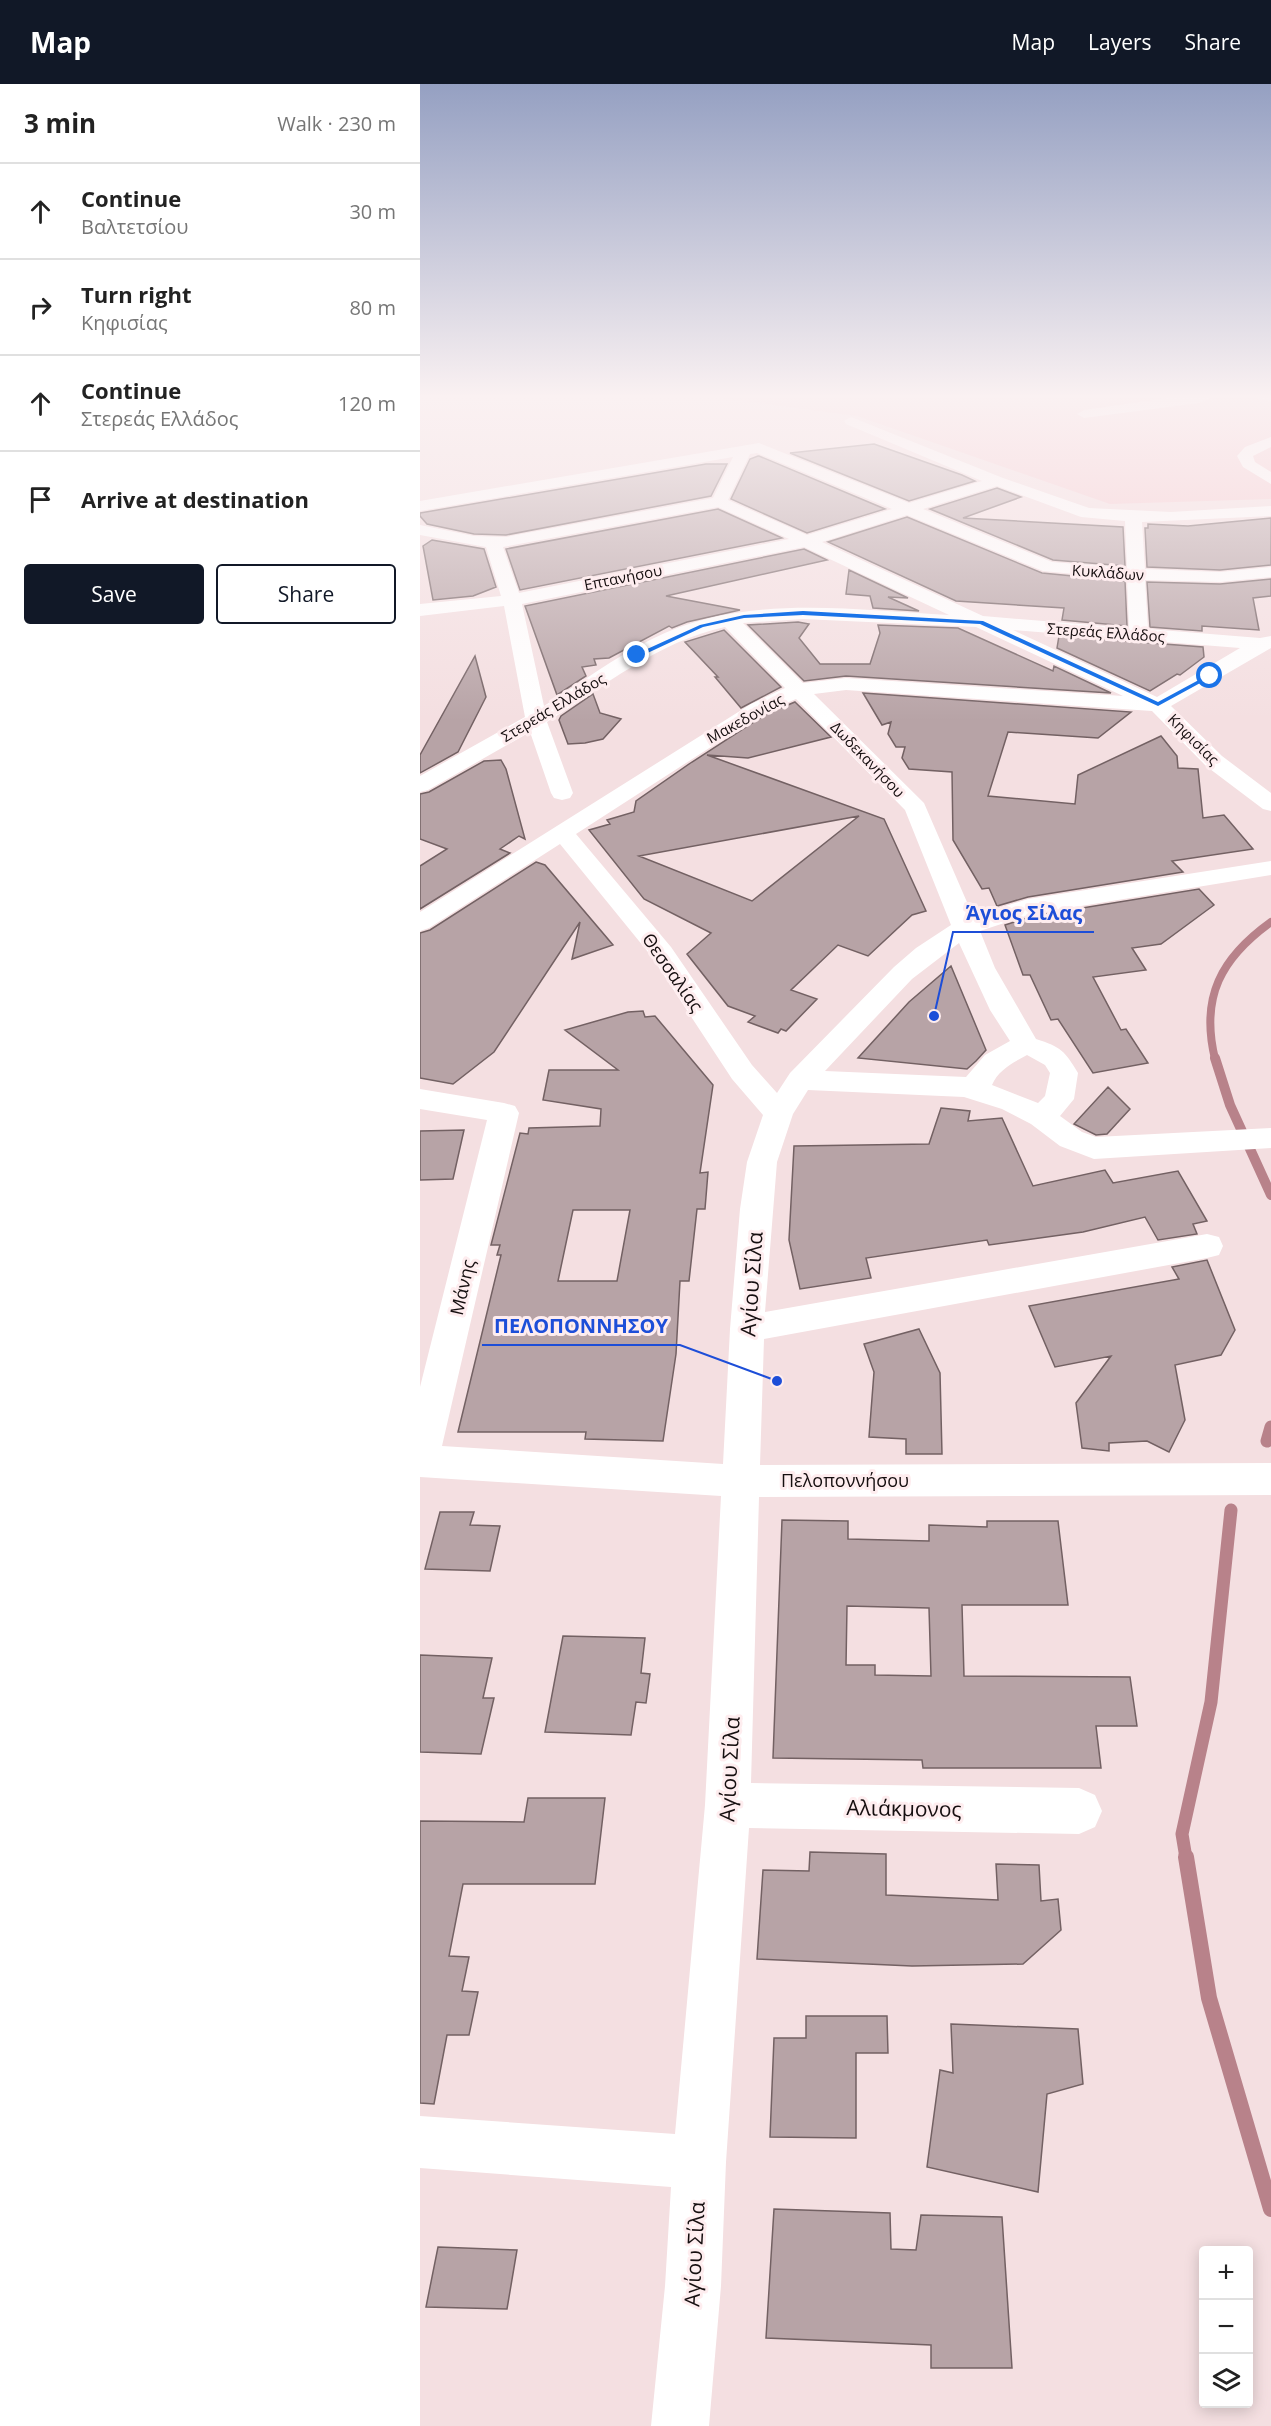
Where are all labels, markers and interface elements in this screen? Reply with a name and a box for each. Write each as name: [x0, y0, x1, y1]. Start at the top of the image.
text: Map: [30, 23, 91, 61]
text: Map: [1012, 28, 1055, 56]
text: Layers: [1088, 28, 1152, 56]
text: Share: [1185, 28, 1241, 56]
text: 3 min: [24, 105, 96, 141]
text: Walk · 230 m: [277, 110, 396, 137]
text: Continue: [81, 183, 181, 213]
icon: ahead: [24, 195, 57, 228]
text: 30 m: [349, 198, 396, 225]
text: Βαλτετσίου: [81, 213, 189, 240]
text: Turn right: [81, 279, 192, 309]
icon: right: [24, 291, 57, 324]
text: 80 m: [349, 294, 396, 321]
text: Κηφισίας: [81, 309, 168, 336]
text: Continue: [81, 375, 181, 405]
icon: ahead: [24, 387, 57, 420]
text: 120 m: [338, 390, 396, 417]
text: Στερεάς Ελλάδος: [81, 405, 238, 432]
icon: arrive: [24, 483, 57, 516]
text: Arrive at destination: [81, 484, 309, 514]
street label: Επτανήσου: [582, 560, 664, 594]
street label: Κυκλάδων: [1071, 560, 1145, 584]
button: Save: [24, 564, 204, 624]
button: Share: [216, 564, 396, 624]
street label: Στερεάς Ελλάδος: [1046, 618, 1166, 646]
route end: [623, 641, 649, 667]
route start: [1196, 662, 1222, 688]
street label: Στερεάς Ελλάδος: [497, 668, 609, 746]
street label: Μακεδονίας: [703, 689, 787, 747]
street label: Κηφισίας: [1164, 709, 1224, 769]
street label: Δωδεκανήσου: [827, 717, 909, 801]
callout: Άγιος Σίλας: [953, 894, 1094, 932]
text: Άγιος Σίλας: [966, 899, 1082, 926]
street label: Θεσσαλίας: [637, 928, 709, 1016]
street label: Αγίου Σίλα: [733, 1230, 769, 1337]
street label: Μάνης: [444, 1256, 480, 1317]
callout: ΠΕΛΟΠΟΝΝΗΣΟΥ: [482, 1307, 680, 1345]
text: ΠΕΛΟΠΟΝΝΗΣΟΥ: [494, 1312, 668, 1339]
street label: Πελοποννήσου: [781, 1468, 909, 1492]
street label: Αγίου Σίλα: [712, 1716, 746, 1822]
street label: Αλιάκμονος: [846, 1793, 962, 1823]
street label: Αγίου Σίλα: [677, 2201, 711, 2307]
map controls: [1199, 2246, 1253, 2408]
button: +: [1199, 2246, 1253, 2300]
button: −: [1199, 2300, 1253, 2354]
button: layers: [1199, 2354, 1253, 2408]

